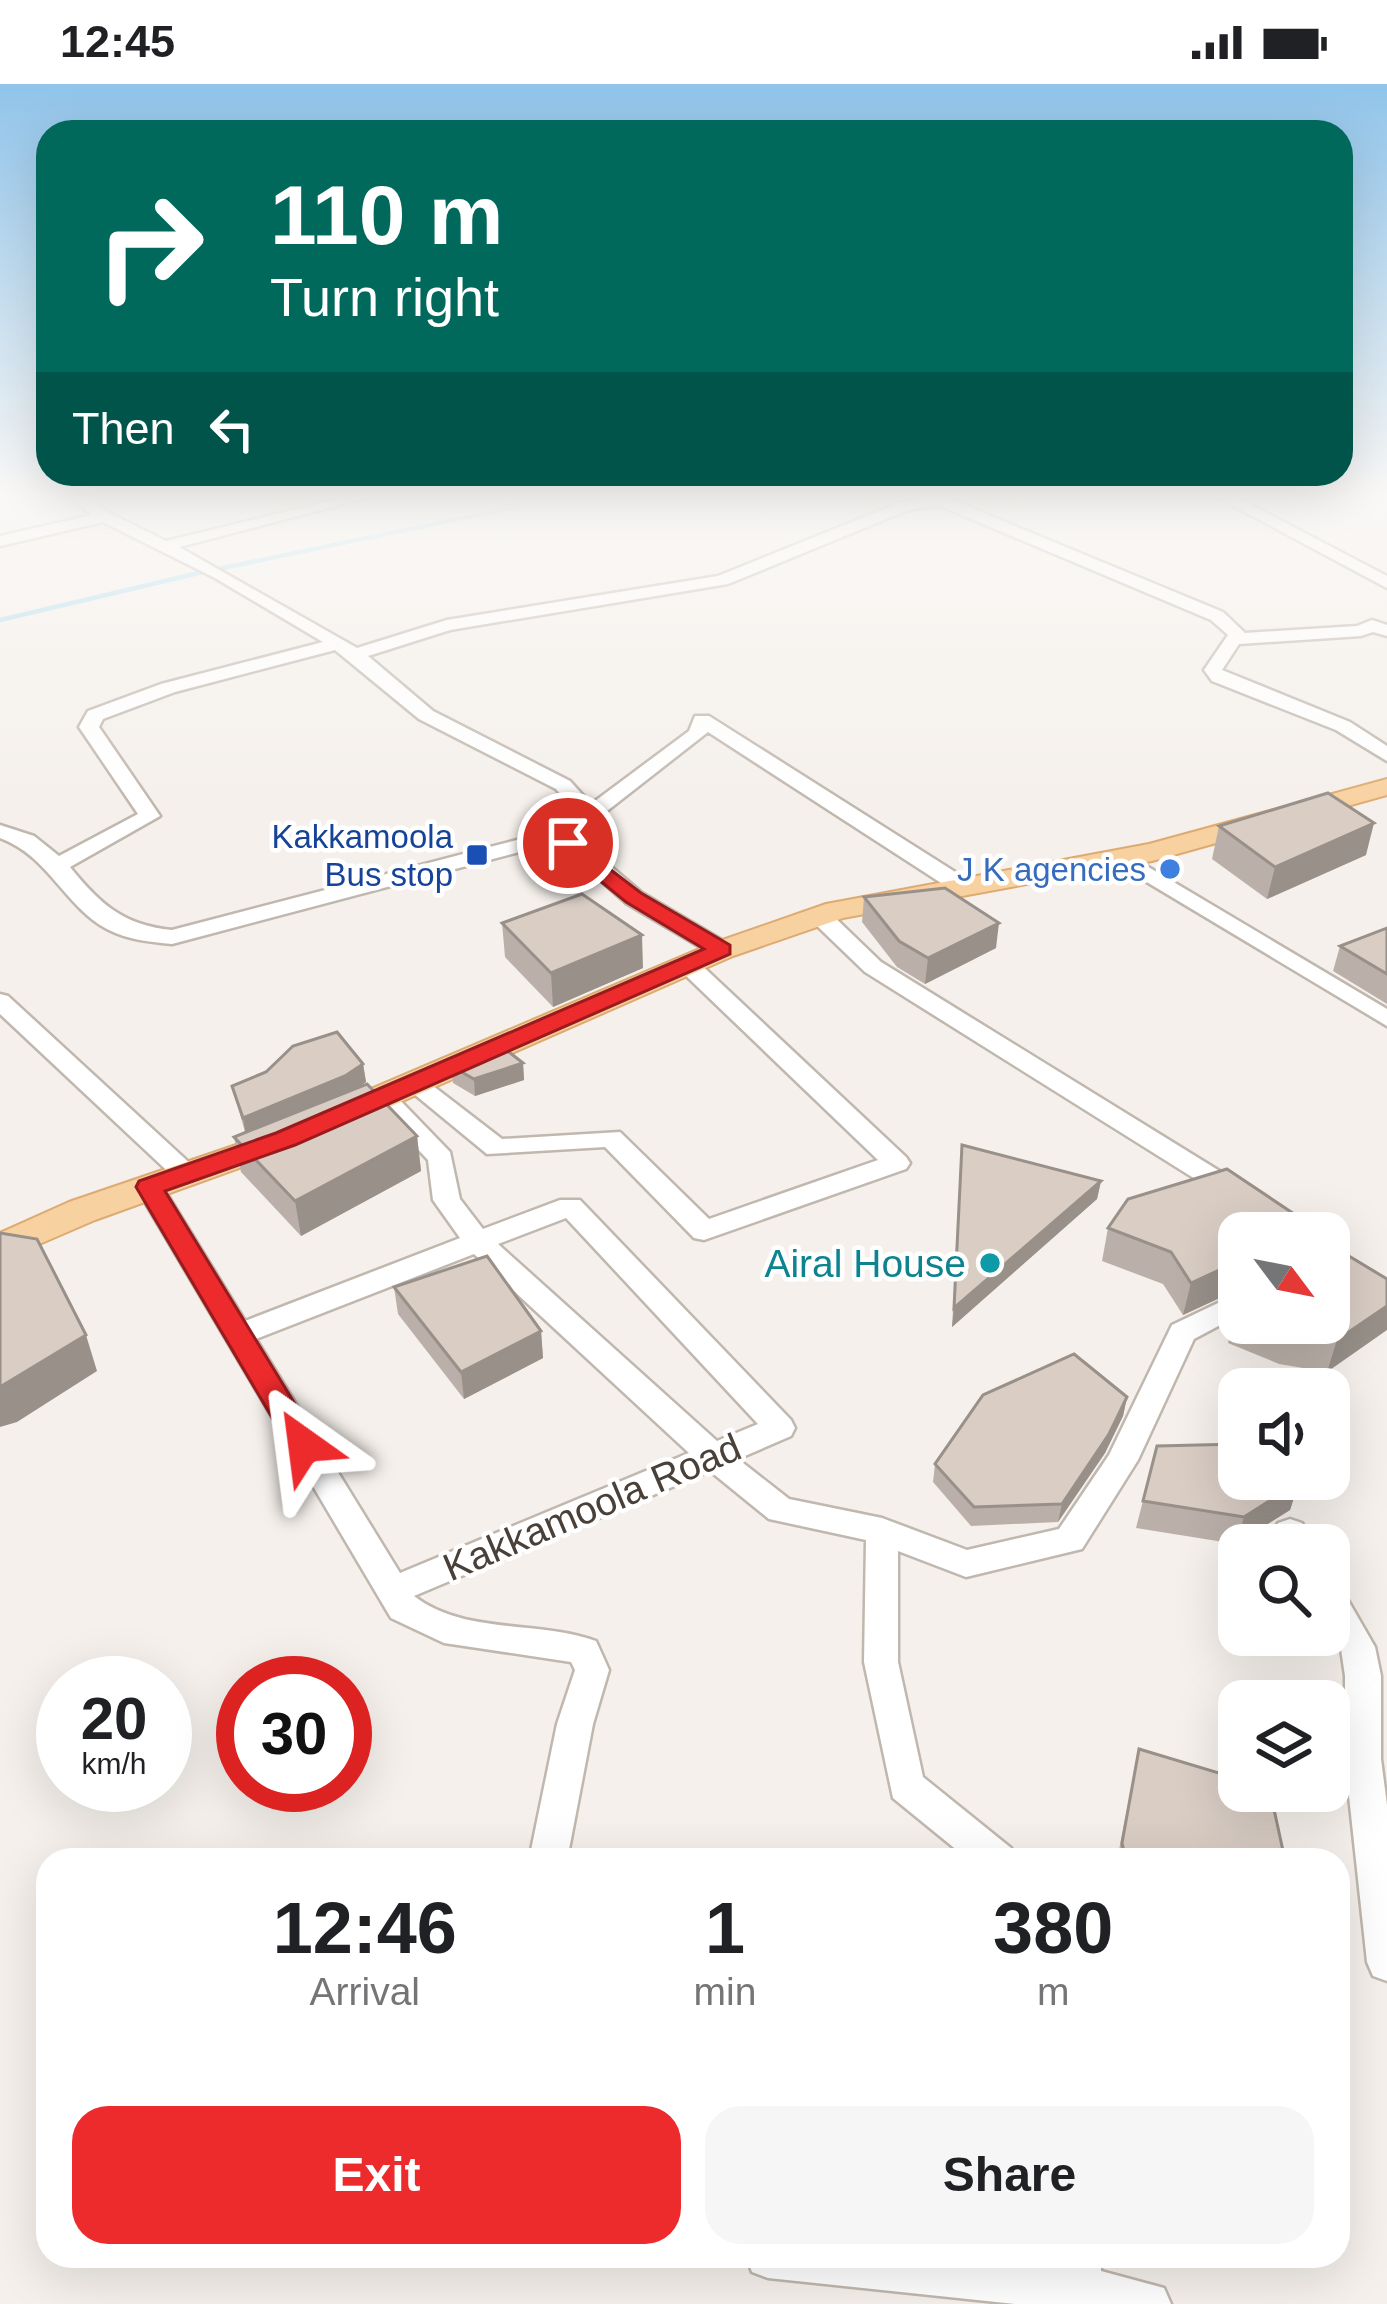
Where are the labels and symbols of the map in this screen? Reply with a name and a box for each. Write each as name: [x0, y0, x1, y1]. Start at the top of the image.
pin: [517, 792, 619, 894]
place label: Kakkamoola Bus stop: [271, 818, 454, 893]
marker: Kakkamoola Bus stop: [464, 842, 490, 868]
place label: J K agencies: [957, 851, 1146, 888]
marker: J K agencies: [1157, 856, 1183, 882]
north arrow: [1218, 1212, 1350, 1344]
place label: Airal House: [764, 1242, 966, 1285]
marker: Airal House: [977, 1250, 1003, 1276]
position arrow: [241, 1382, 367, 1508]
street label: Kakkamoola Road: [437, 1425, 747, 1589]
speed limit sign: 30: [216, 1656, 372, 1812]

